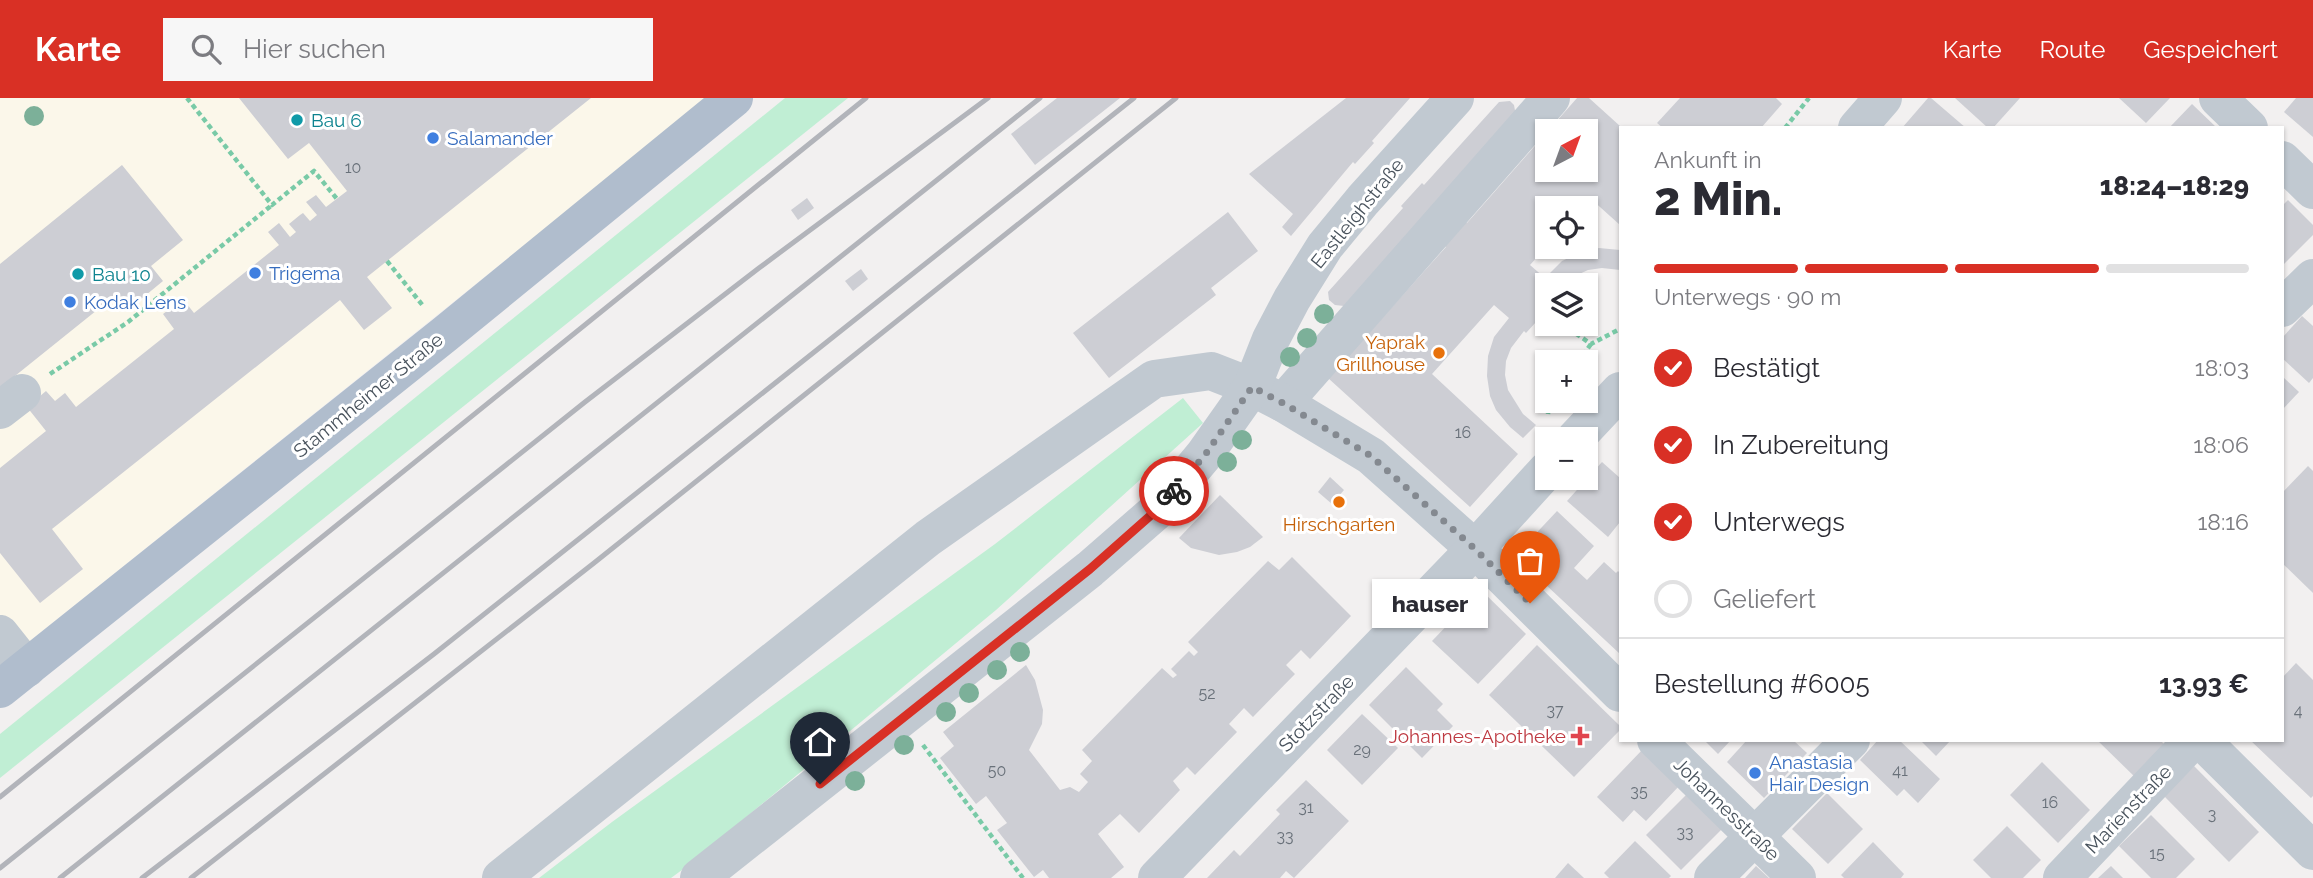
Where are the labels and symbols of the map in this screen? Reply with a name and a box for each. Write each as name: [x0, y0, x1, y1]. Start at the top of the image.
place label: Bau 6: [311, 109, 362, 131]
marker: Bau 6: [289, 112, 305, 128]
north arrow: [1535, 119, 1598, 182]
place label: Salamander: [447, 127, 553, 149]
marker: Salamander: [425, 130, 441, 146]
street label: Eastleighstraße: [1306, 154, 1408, 272]
house number: 10: [345, 158, 361, 177]
place label: Trigema: [269, 262, 340, 284]
place label: Bau 10: [92, 263, 151, 285]
marker: Trigema: [247, 265, 263, 281]
marker: Bau 10: [70, 266, 86, 282]
place label: Kodak Lens: [84, 291, 186, 313]
marker: Kodak Lens: [62, 294, 78, 310]
street label: Stammheimer Straße: [289, 328, 447, 462]
place label: Yaprak Grillhouse: [1336, 331, 1425, 375]
marker: Yaprak Grillhouse: [1431, 345, 1447, 361]
house number: 16: [1455, 423, 1471, 442]
courier: [1139, 456, 1209, 526]
marker: Hirschgarten: [1331, 494, 1347, 510]
place label: Hirschgarten: [1283, 513, 1395, 535]
pin: [1500, 531, 1560, 603]
callout: hauser: [1372, 578, 1488, 628]
street label: Stotzstraße: [1274, 670, 1358, 756]
house number: 52: [1198, 684, 1216, 703]
house number: 37: [1546, 701, 1564, 720]
house number: 4: [2294, 701, 2303, 720]
pin: [790, 712, 850, 784]
place label: Johannes-Apotheke: [1389, 725, 1566, 747]
marker: Johannes-Apotheke: [1572, 728, 1588, 744]
house number: 29: [1353, 740, 1371, 759]
place label: Anastasia Hair Design: [1769, 751, 1869, 795]
street label: Johannesstraße: [1670, 753, 1784, 865]
street label: Marienstraße: [2080, 760, 2176, 858]
house number: 50: [988, 761, 1006, 780]
house number: 41: [1892, 761, 1908, 780]
marker: Anastasia Hair Design: [1747, 765, 1763, 781]
house number: 35: [1630, 782, 1648, 801]
house number: 16: [2042, 793, 2058, 812]
house number: 31: [1298, 798, 1314, 817]
house number: 3: [2208, 805, 2216, 824]
house number: 33: [1676, 823, 1694, 842]
house number: 33: [1276, 827, 1294, 846]
house number: 15: [2149, 844, 2165, 863]

